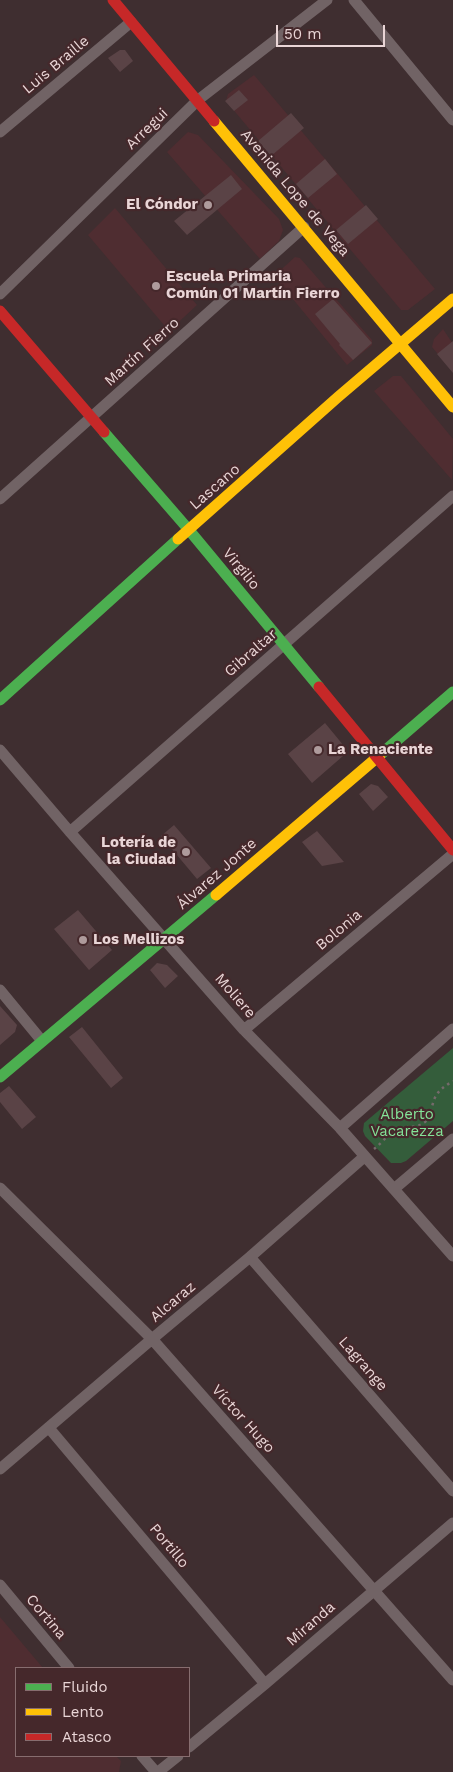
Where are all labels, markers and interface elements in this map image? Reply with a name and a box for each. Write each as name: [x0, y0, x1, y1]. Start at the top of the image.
scale bar: [278, 15, 387, 47]
text: 50 m: [284, 25, 321, 43]
street label: Luis Braille: [19, 32, 93, 98]
street label: Arregui: [122, 105, 172, 153]
street label: Avenida Lope de Vega: [237, 126, 353, 260]
place label: El Cóndor: [126, 196, 198, 214]
marker: El Cóndor: [202, 199, 214, 211]
place label: Escuela Primaria Común 01 Martín Fierro: [166, 268, 340, 303]
marker: Escuela Primaria Común 01 Martín Fierro: [150, 280, 162, 292]
street label: Martín Fierro: [101, 314, 183, 390]
street label: Lascano: [186, 460, 244, 514]
street label: Virgilio: [218, 544, 264, 594]
street label: Gibraltar: [221, 625, 281, 681]
place label: La Renaciente: [328, 741, 433, 759]
marker: La Renaciente: [312, 744, 324, 756]
place label: Lotería de la Ciudad: [101, 834, 176, 869]
street label: Álvarez Jonte: [174, 835, 260, 913]
marker: Lotería de la Ciudad: [180, 846, 192, 858]
street label: Bolonia: [312, 906, 366, 954]
place label: Los Mellizos: [93, 931, 184, 949]
marker: Los Mellizos: [77, 934, 89, 946]
street label: Moliere: [211, 970, 259, 1022]
park label: Alberto Vacarezza: [370, 1106, 444, 1141]
street label: Alcaraz: [147, 1278, 199, 1326]
street label: Lagrange: [335, 1333, 391, 1395]
street label: Víctor Hugo: [208, 1381, 278, 1457]
street label: Portillo: [145, 1520, 193, 1572]
street label: Cortina: [22, 1591, 70, 1643]
street label: Miranda: [283, 1598, 339, 1650]
legend: [15, 1667, 190, 1757]
text: Fluido: [62, 1678, 107, 1696]
text: Lento: [62, 1703, 104, 1721]
text: Atasco: [62, 1728, 111, 1746]

